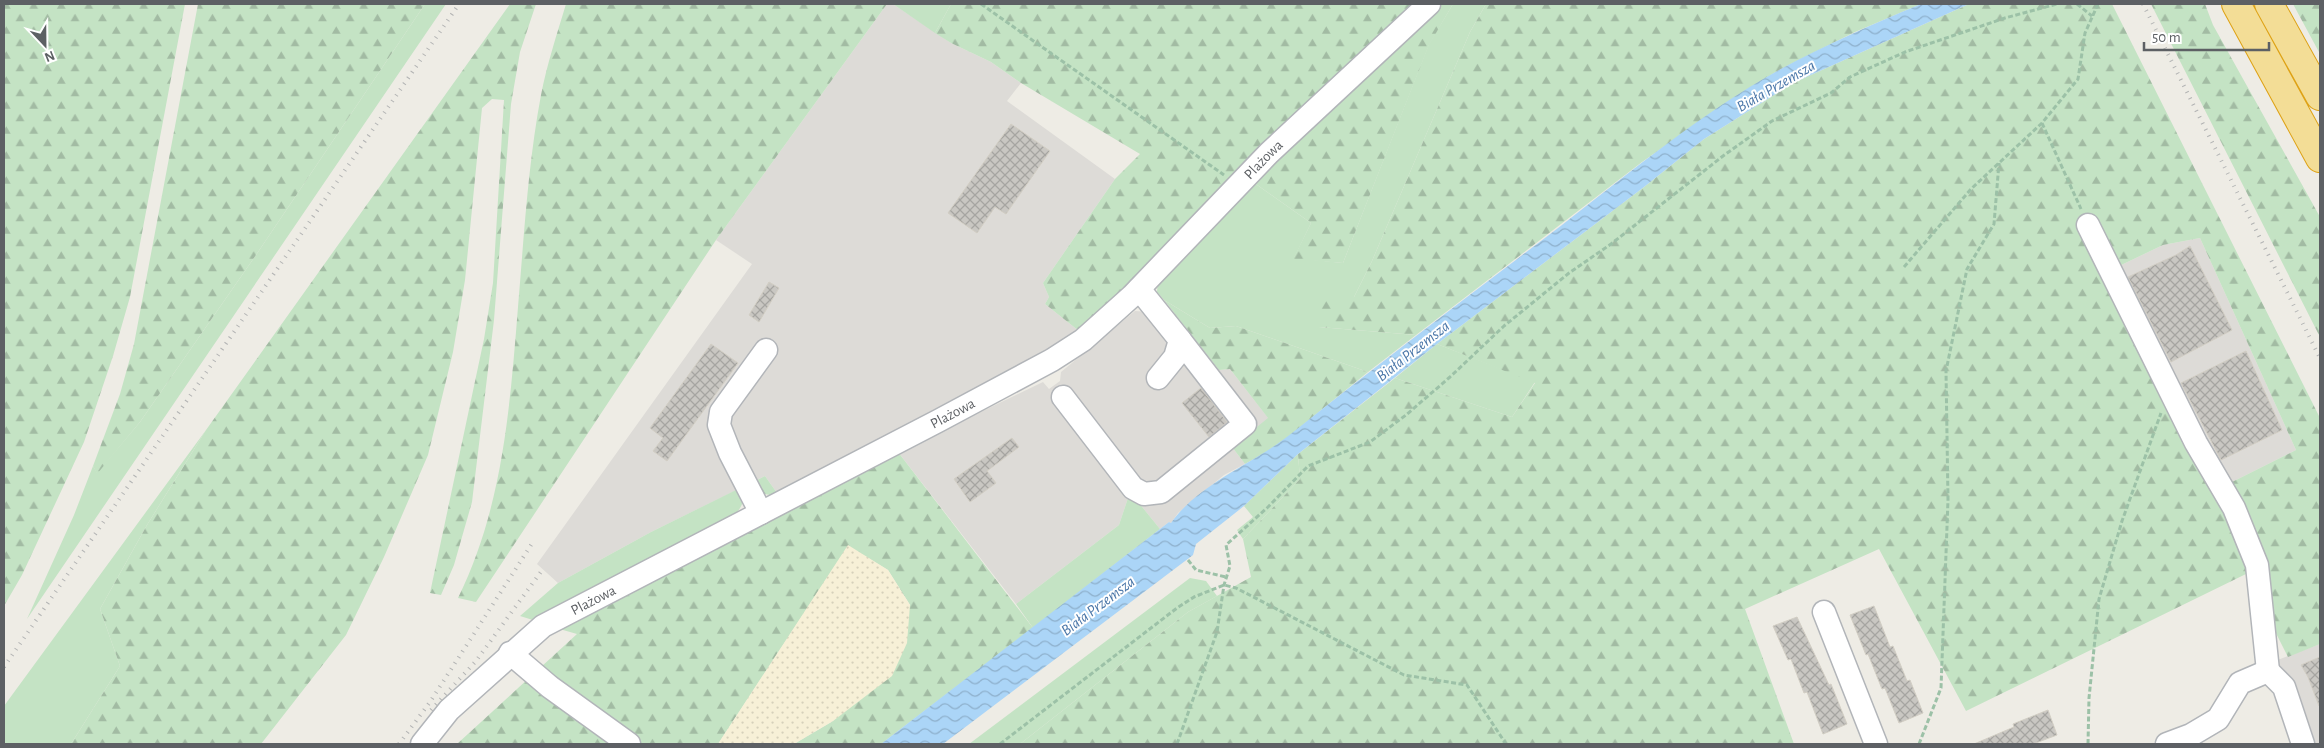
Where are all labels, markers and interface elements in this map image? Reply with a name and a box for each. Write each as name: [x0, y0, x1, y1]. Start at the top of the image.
north arrow: [20, 20, 70, 70]
scale bar: [2144, 20, 2269, 52]
text: 50 m: [2152, 30, 2181, 45]
text: N: [42, 48, 57, 64]
water label: Biała Przemsza: [1734, 57, 1818, 115]
street label: Plażowa: [1241, 137, 1286, 182]
water label: Biała Przemsza: [1374, 318, 1452, 384]
street label: Plażowa: [928, 395, 977, 431]
water label: Biała Przemsza: [1058, 573, 1138, 639]
street label: Plażowa: [568, 582, 618, 618]

